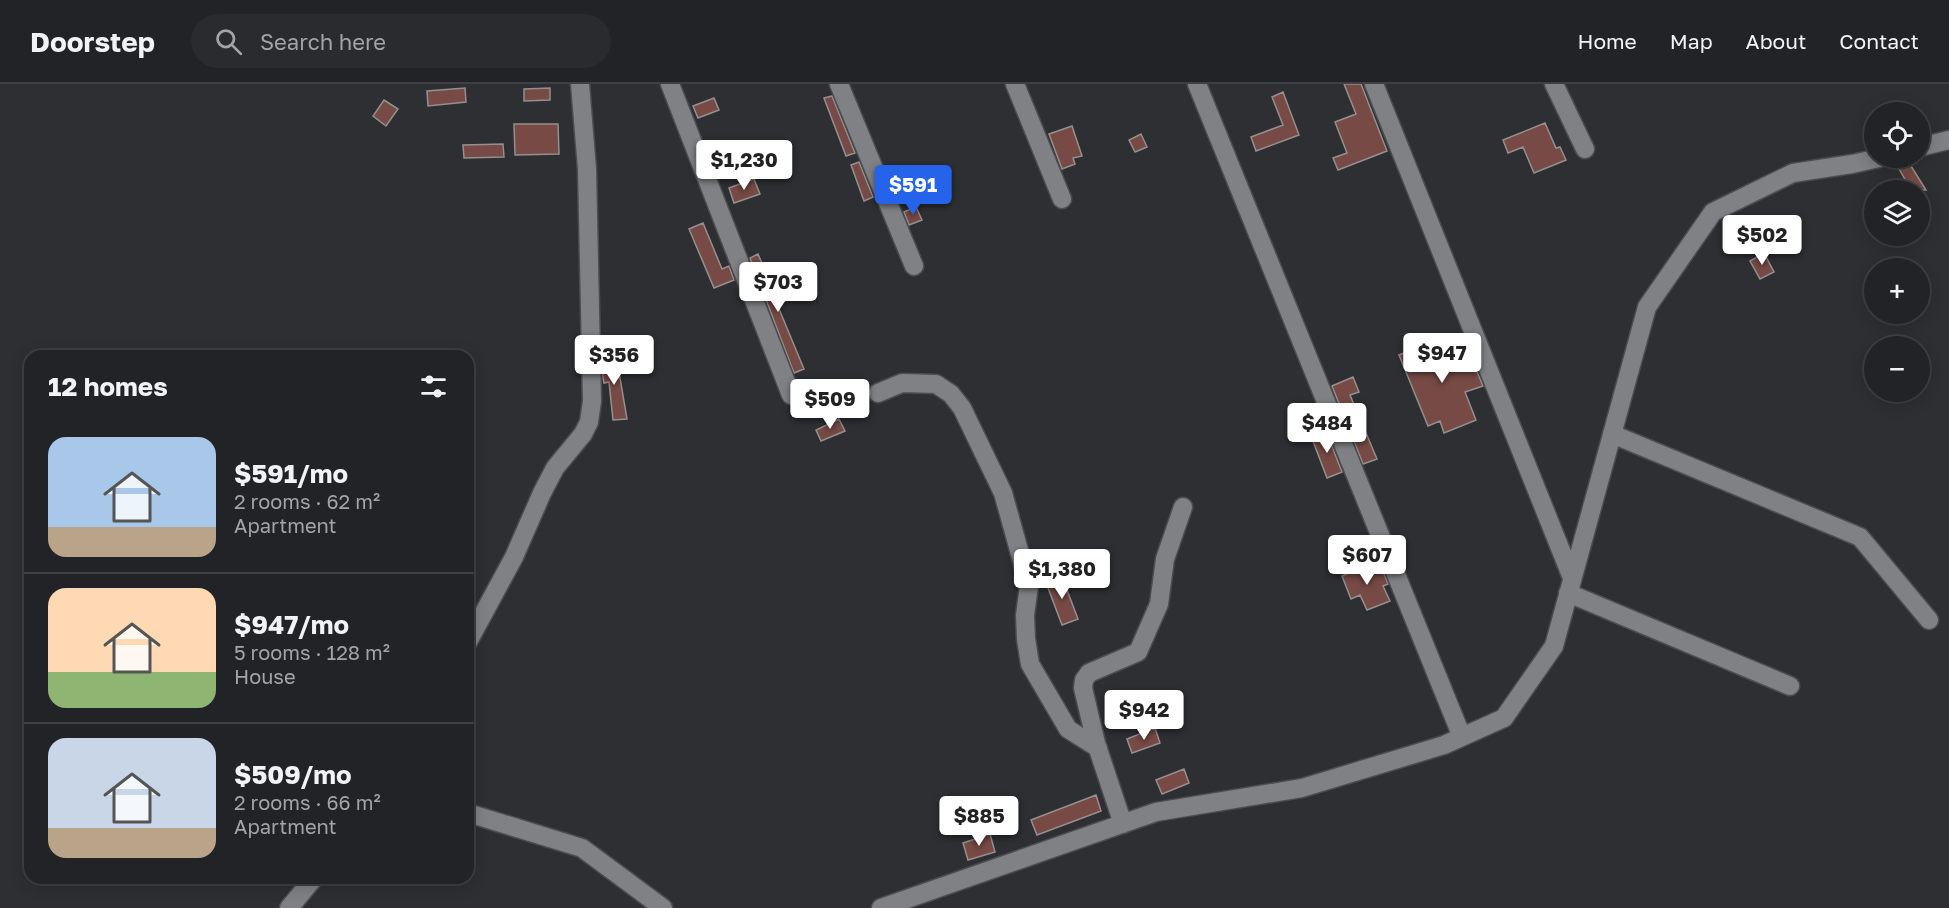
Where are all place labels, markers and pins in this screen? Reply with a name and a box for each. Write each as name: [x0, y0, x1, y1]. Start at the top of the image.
pin: $1,230: [695, 140, 793, 191]
pin: $591: [877, 165, 949, 216]
pin: $502: [1726, 215, 1798, 266]
pin: $703: [742, 262, 814, 313]
pin: $947: [1406, 333, 1478, 384]
pin: $356: [578, 335, 650, 386]
pin: $509: [794, 379, 866, 430]
pin: $484: [1291, 403, 1363, 454]
pin: $607: [1331, 535, 1403, 586]
pin: $1,380: [1013, 549, 1111, 600]
pin: $942: [1108, 690, 1180, 741]
pin: $885: [943, 796, 1015, 847]

